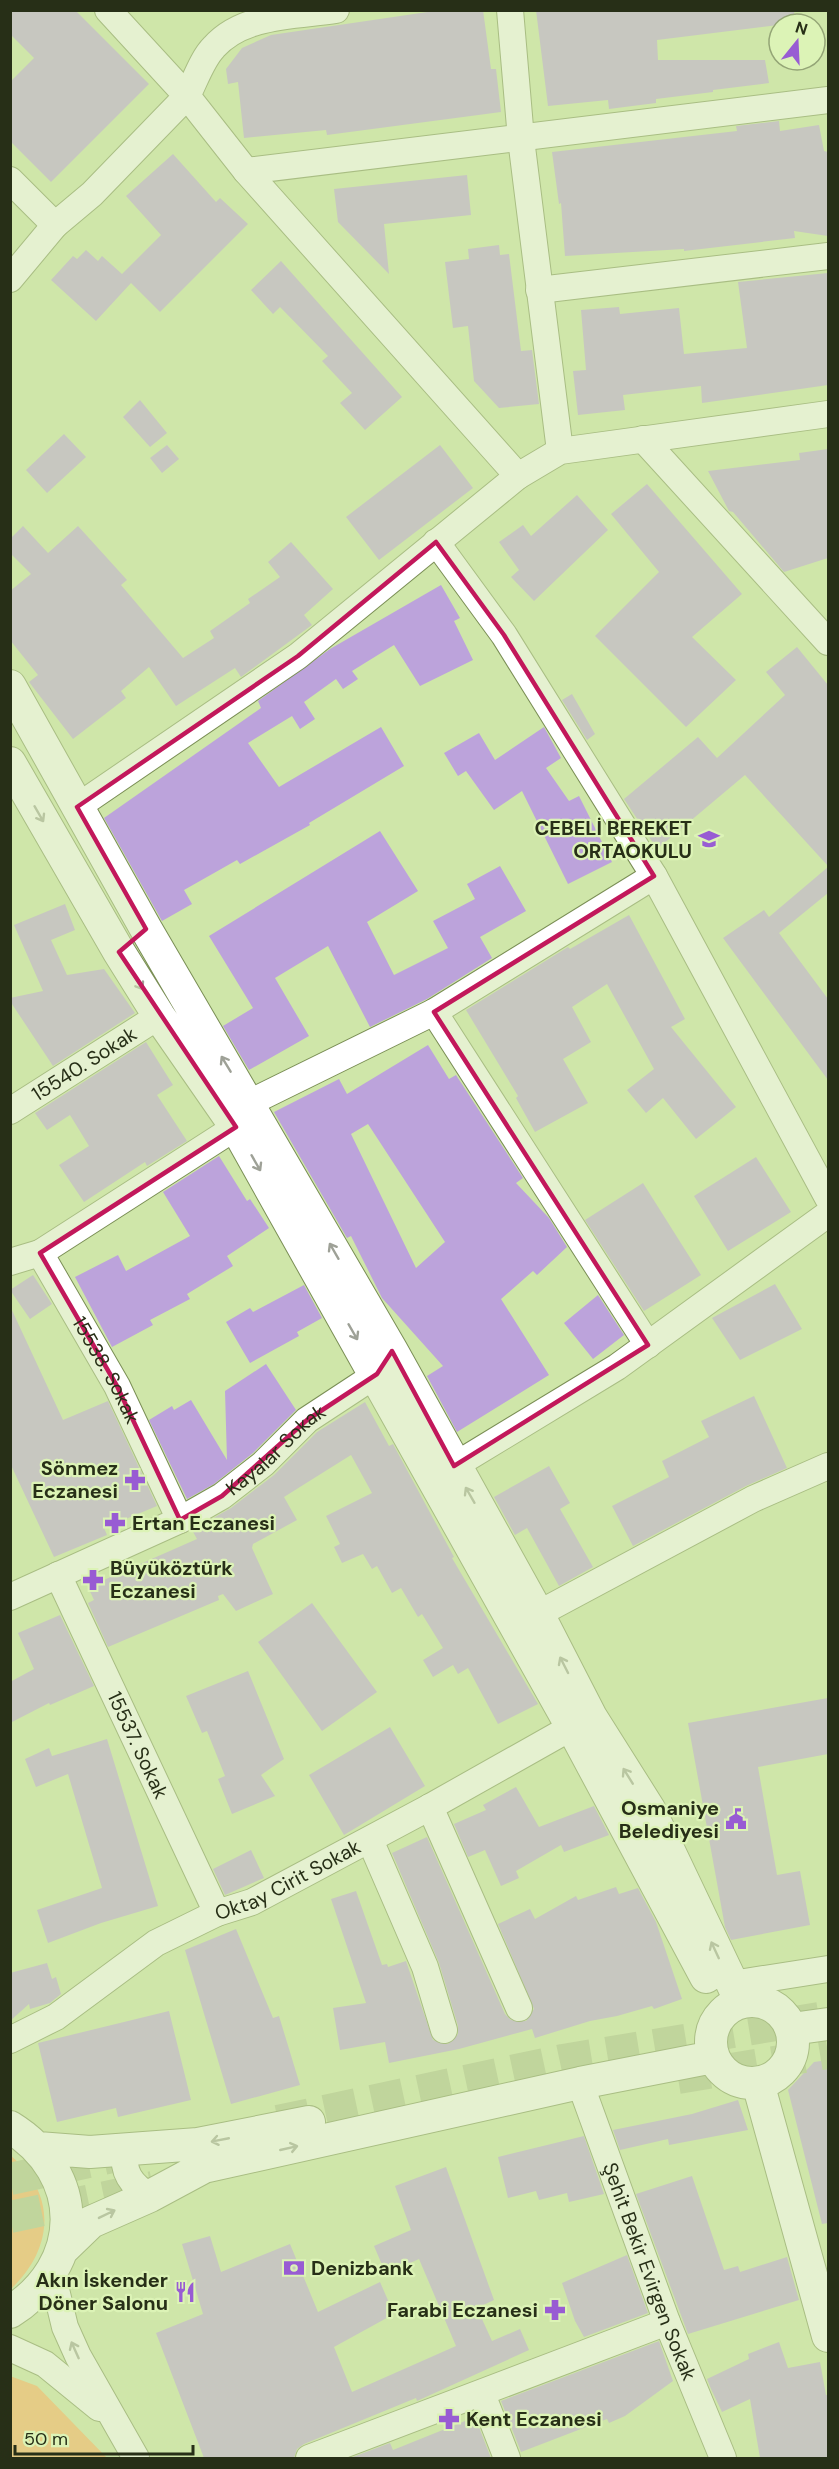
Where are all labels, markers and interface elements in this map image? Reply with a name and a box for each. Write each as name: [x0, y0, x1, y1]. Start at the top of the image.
north arrow: [767, 12, 827, 72]
text: N: [793, 16, 810, 40]
one-way arrow: [33, 805, 45, 822]
place label: CEBELİ BEREKET ORTAOKULU: [535, 815, 692, 864]
school or university icon: CEBELİ BEREKET ORTAOKULU: [697, 827, 721, 851]
one-way arrow: [132, 973, 144, 990]
street label: 15540. Sokak: [27, 1021, 142, 1107]
one-way arrow: [219, 1056, 231, 1073]
one-way arrow: [250, 1154, 262, 1171]
one-way arrow: [328, 1243, 340, 1260]
street label: 15538. Sokak: [67, 1312, 146, 1428]
one-way arrow: [347, 1323, 359, 1340]
street label: Kayalar Sokak: [220, 1398, 331, 1501]
place label: Sönmez Eczanesi: [32, 1455, 118, 1504]
pharmacy icon: Sönmez Eczanesi: [123, 1468, 147, 1492]
one-way arrow: [464, 1487, 476, 1504]
place label: Ertan Eczanesi: [132, 1510, 275, 1536]
pharmacy icon: Ertan Eczanesi: [103, 1511, 127, 1535]
place label: Büyüköztürk Eczanesi: [110, 1555, 233, 1604]
pharmacy icon: Büyüköztürk Eczanesi: [81, 1568, 105, 1592]
one-way arrow: [558, 1657, 570, 1675]
street label: 15537. Sokak: [102, 1687, 174, 1803]
one-way arrow: [621, 1768, 633, 1785]
place label: Osmaniye Belediyesi: [619, 1795, 719, 1844]
public building icon: Osmaniye Belediyesi: [724, 1807, 748, 1831]
street label: Oktay Cirit Sokak: [212, 1833, 365, 1926]
one-way arrow: [709, 1941, 721, 1959]
one-way arrow: [211, 2135, 230, 2146]
one-way arrow: [279, 2142, 298, 2153]
street label: Şehit Bekir Evirgen Sokak: [597, 2159, 703, 2384]
one-way arrow: [98, 2208, 116, 2220]
place label: Denizbank: [311, 2255, 414, 2281]
bank icon: Denizbank: [282, 2256, 306, 2280]
place label: Akın İskender Döner Salonu: [35, 2267, 168, 2316]
restaurant icon: Akın İskender Döner Salonu: [173, 2280, 197, 2304]
place label: Farabi Eczanesi: [387, 2297, 538, 2323]
pharmacy icon: Farabi Eczanesi: [543, 2298, 567, 2322]
one-way arrow: [69, 2342, 80, 2360]
place label: Kent Eczanesi: [466, 2406, 602, 2432]
pharmacy icon: Kent Eczanesi: [437, 2407, 461, 2431]
scale bar: [15, 2418, 194, 2456]
text: 50 m: [24, 2427, 68, 2451]

